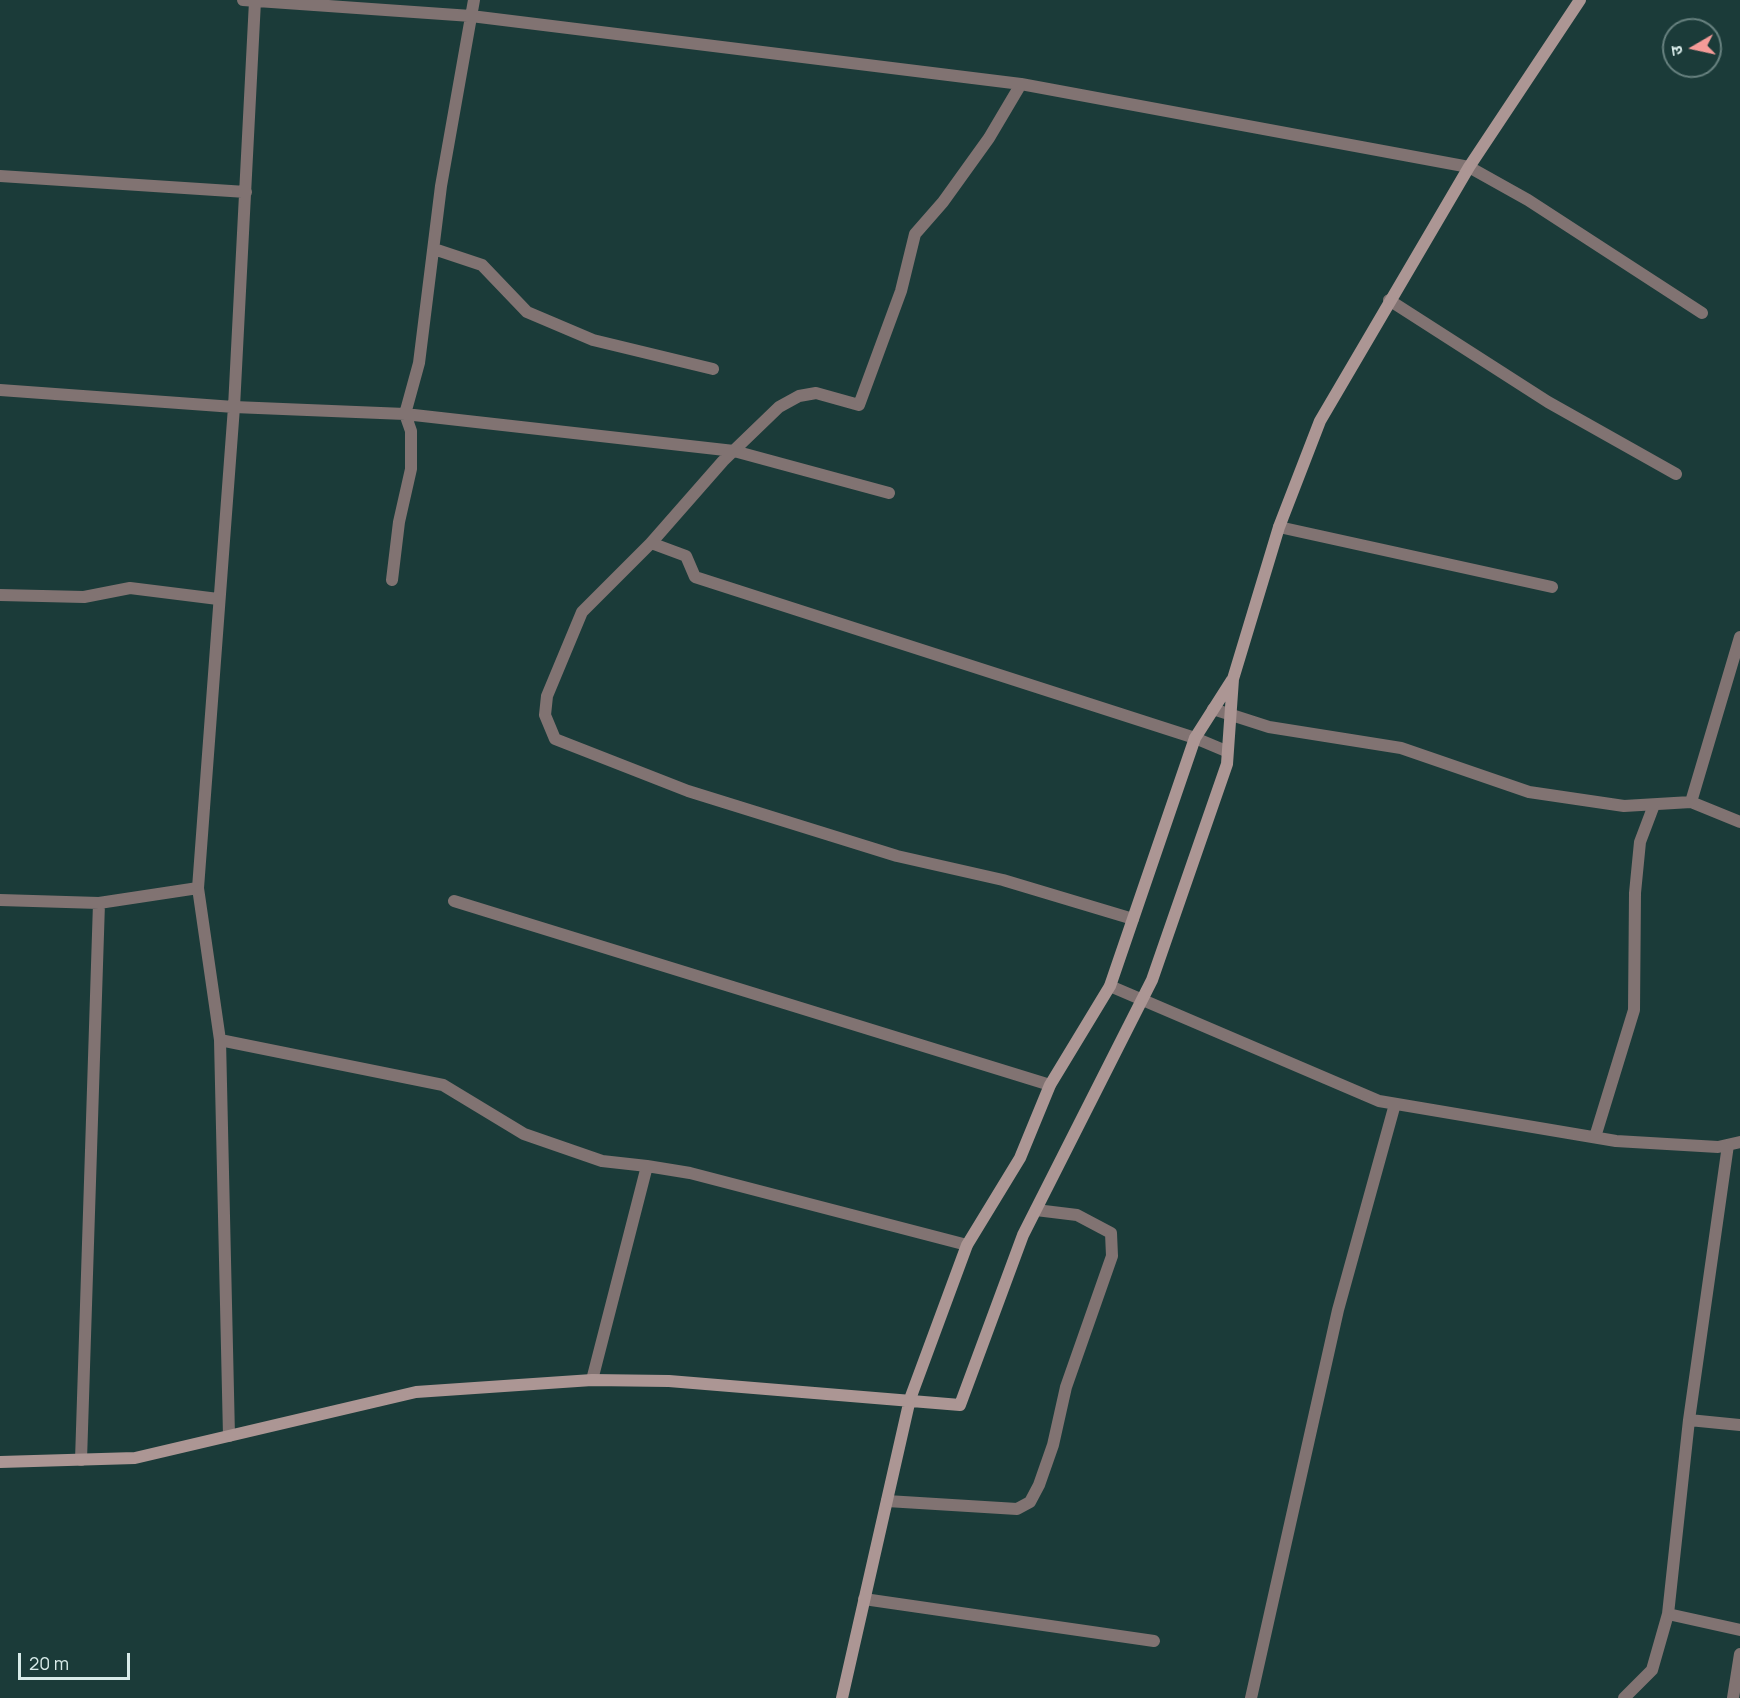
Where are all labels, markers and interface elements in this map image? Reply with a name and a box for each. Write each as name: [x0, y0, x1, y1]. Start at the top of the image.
north arrow: [1662, 18, 1722, 78]
text: उ: [1665, 44, 1688, 57]
scale bar: [21, 1641, 134, 1679]
text: 20 m: [29, 1651, 69, 1675]

